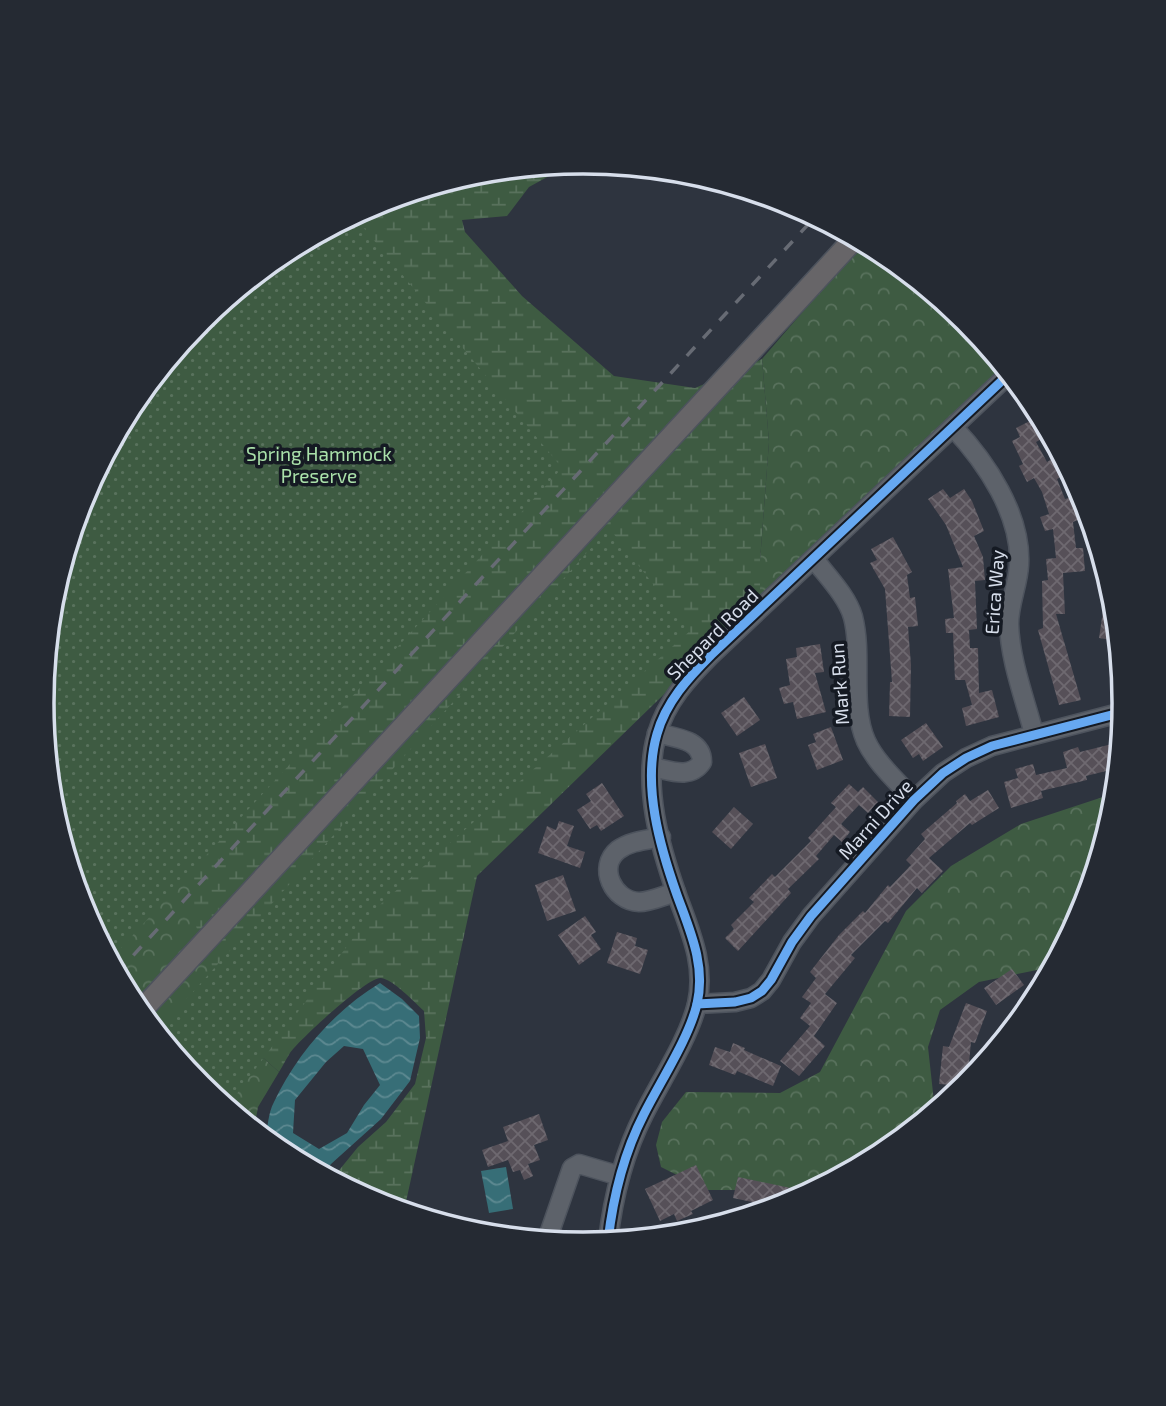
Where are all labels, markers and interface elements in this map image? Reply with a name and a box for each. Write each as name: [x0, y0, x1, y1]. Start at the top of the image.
park label: Spring Hammock Preserve: [246, 442, 392, 487]
street label: Erica Way: [980, 549, 1008, 635]
street label: Shepard Road: [662, 584, 762, 684]
street label: Mark Run: [825, 642, 853, 726]
street label: Marni Drive: [833, 774, 917, 864]

